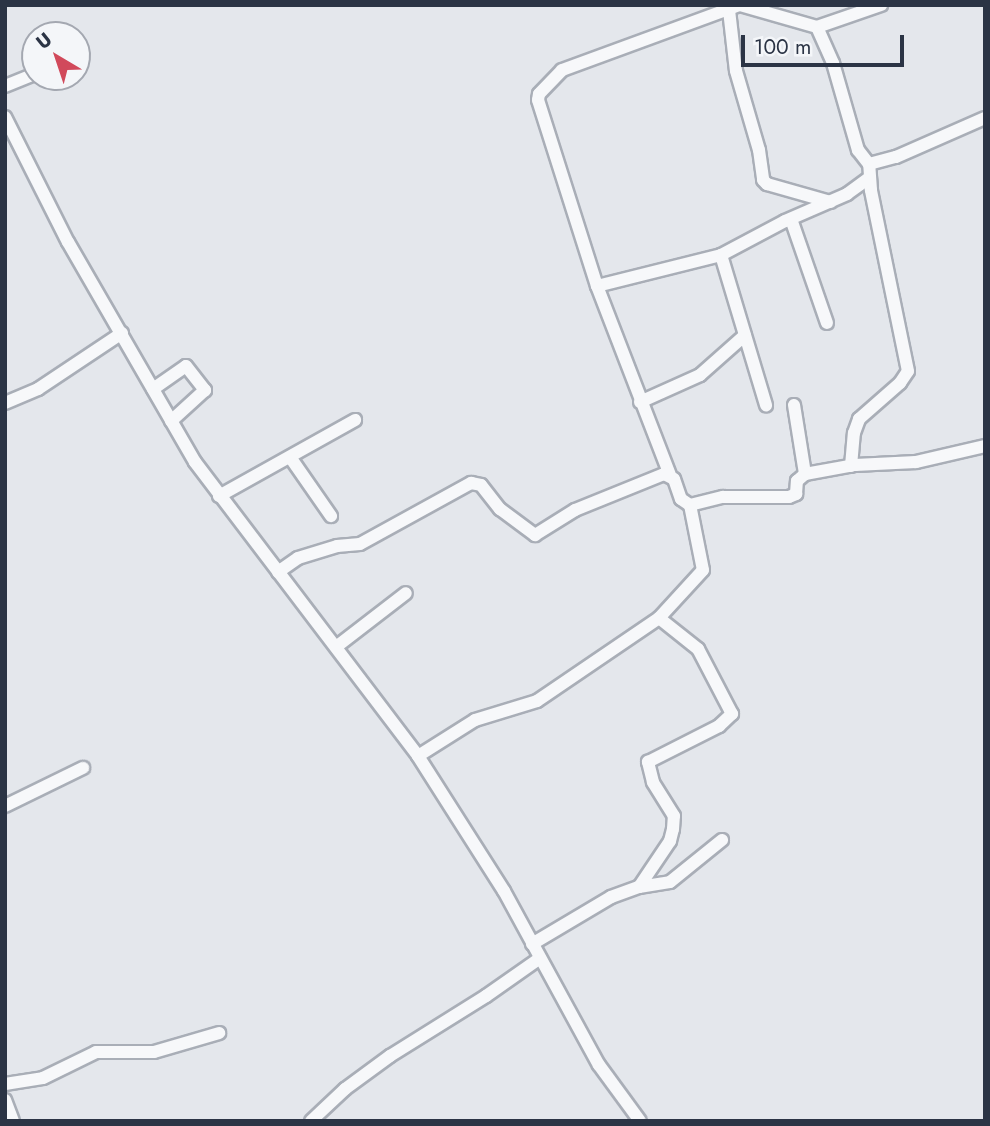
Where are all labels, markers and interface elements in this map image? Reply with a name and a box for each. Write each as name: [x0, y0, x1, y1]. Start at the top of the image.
north arrow: [21, 21, 91, 91]
scale bar: [745, 21, 908, 65]
text: U: [30, 26, 57, 56]
text: 100 m: [754, 32, 811, 62]

